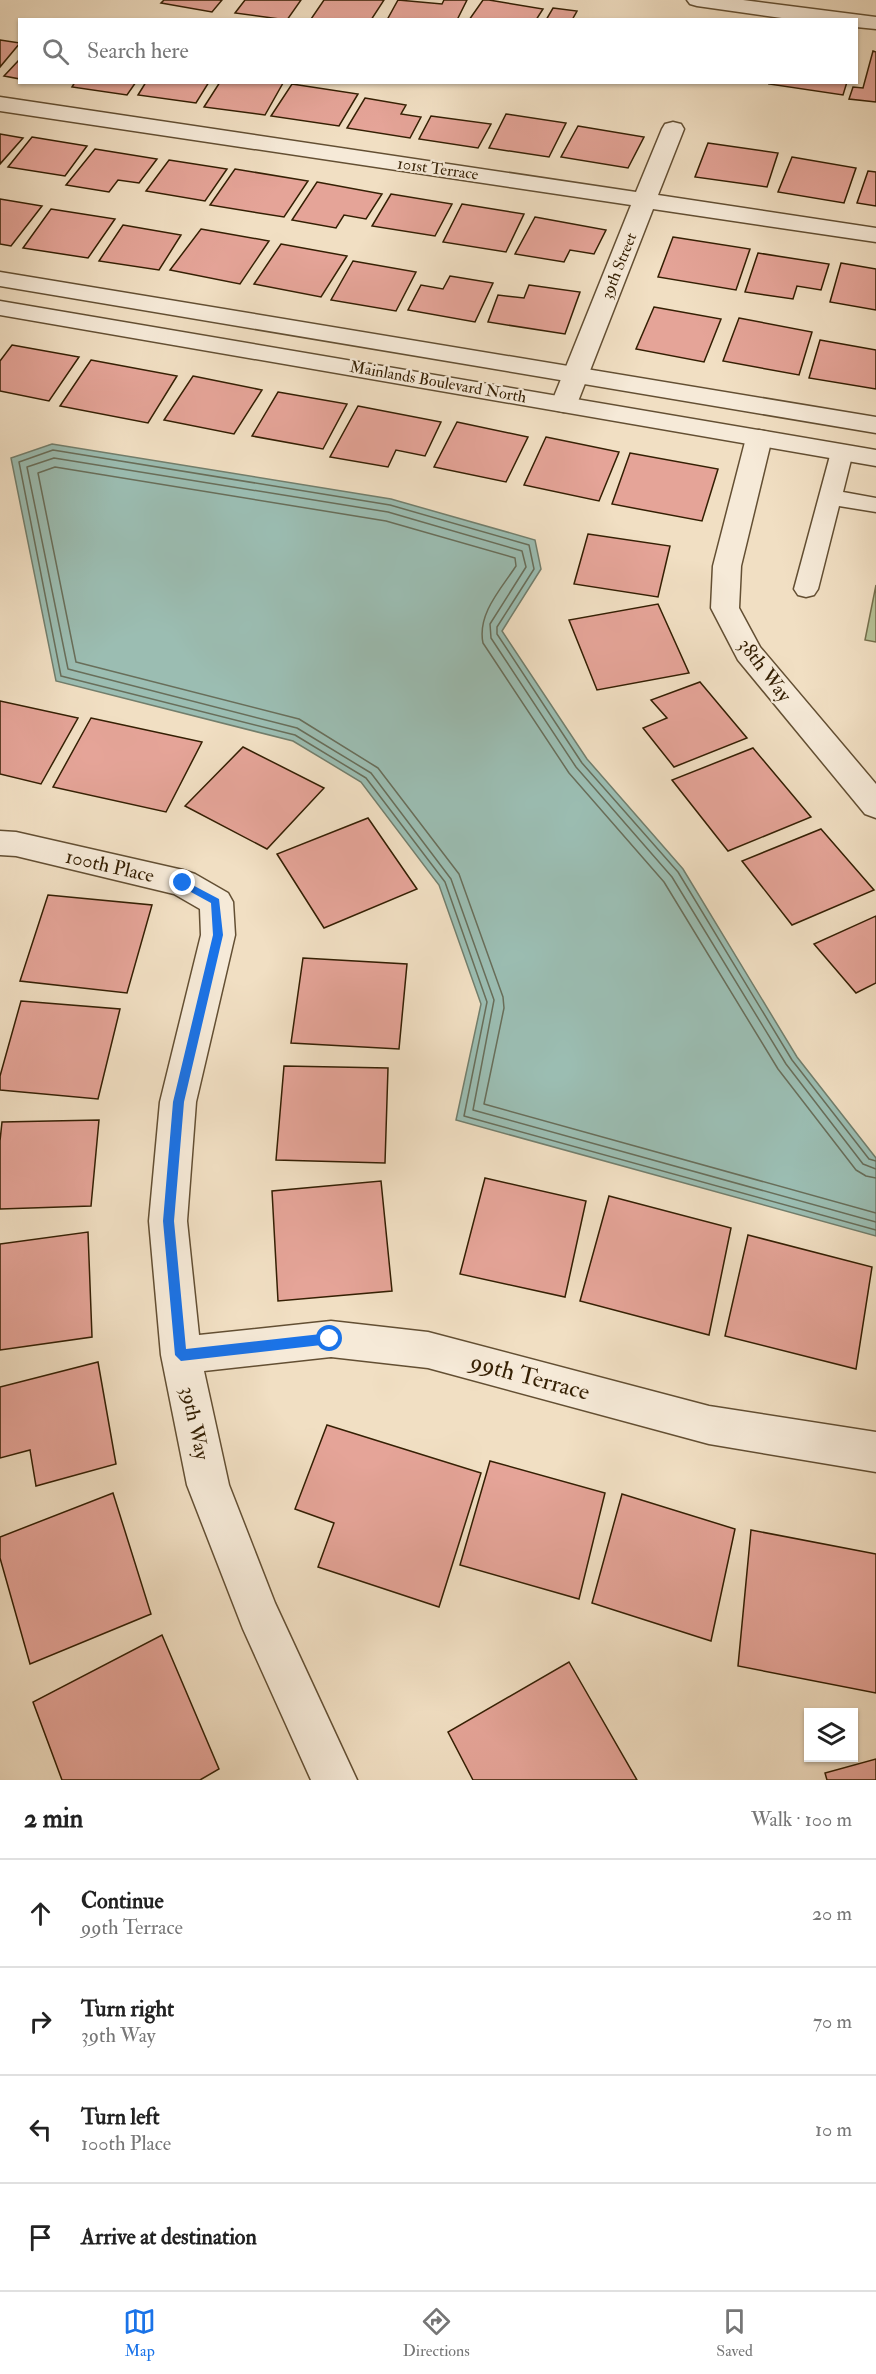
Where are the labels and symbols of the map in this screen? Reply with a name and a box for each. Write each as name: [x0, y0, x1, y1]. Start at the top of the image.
street label: 101st Terrace: [396, 153, 480, 185]
street label: 39th Street: [597, 230, 641, 302]
street label: Mainlands Boulevard North: [348, 357, 528, 407]
street label: 38th Way: [733, 633, 798, 708]
street label: 100th Place: [63, 844, 157, 888]
route end: [169, 869, 195, 895]
route start: [316, 1325, 342, 1351]
street label: 99th Terrace: [465, 1346, 593, 1408]
street label: 39th Way: [175, 1384, 215, 1463]

